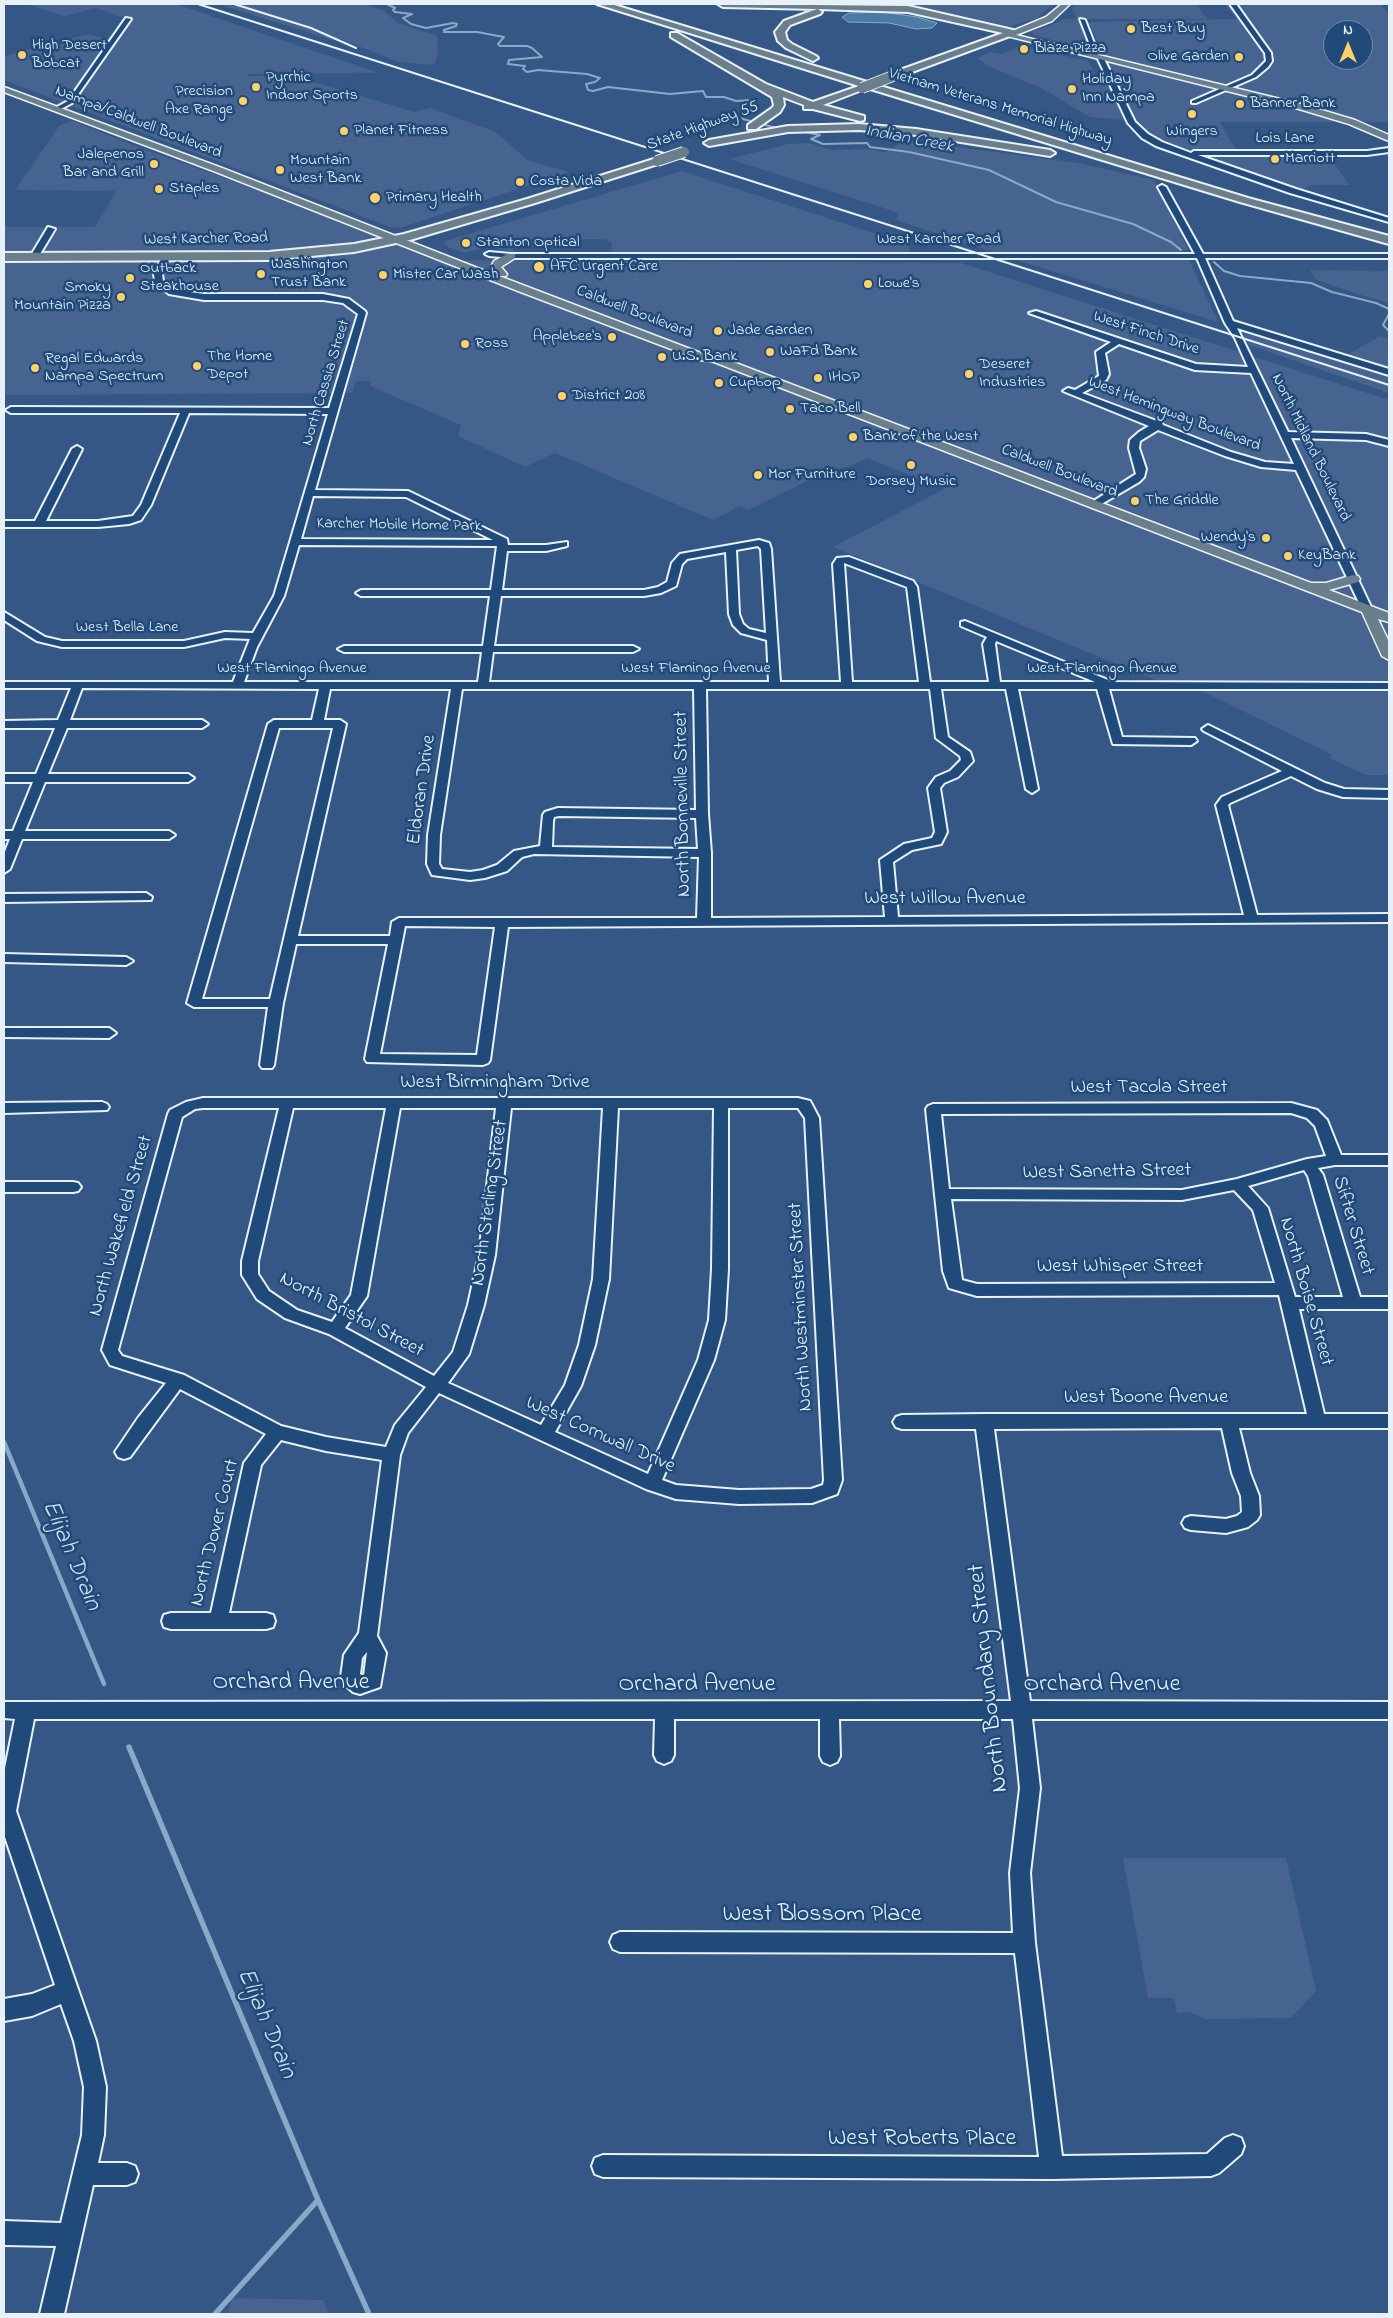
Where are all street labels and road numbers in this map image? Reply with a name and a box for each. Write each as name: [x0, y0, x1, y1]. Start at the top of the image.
street label: Vietnam Veterans Memorial Highway: [886, 65, 1114, 151]
street label: Nampa/Caldwell Boulevard: [52, 82, 224, 164]
street label: State Highway 55: [645, 98, 761, 156]
street label: Lois Lane: [1256, 129, 1314, 149]
street label: West Karcher Road: [144, 229, 268, 251]
street label: West Karcher Road: [877, 230, 1001, 250]
street label: Caldwell Boulevard: [573, 282, 695, 344]
street label: West Finch Drive: [1091, 308, 1201, 360]
street label: North Cassia Street: [299, 318, 355, 448]
street label: North Midland Boulevard: [1266, 371, 1354, 525]
street label: West Hemingway Boulevard: [1085, 373, 1263, 457]
street label: Caldwell Boulevard: [998, 441, 1120, 503]
street label: Karcher Mobile Home Park: [316, 515, 482, 537]
street label: West Bella Lane: [76, 618, 178, 638]
street label: West Flamingo Avenue: [217, 659, 367, 679]
street label: West Flamingo Avenue: [621, 659, 771, 679]
street label: West Flamingo Avenue: [1027, 659, 1177, 679]
street label: North Bonneville Street: [670, 711, 698, 897]
street label: Eldoran Drive: [403, 733, 443, 847]
street label: West Willow Avenue: [864, 888, 1026, 912]
street label: West Birmingham Drive: [400, 1072, 590, 1096]
street label: West Tacola Street: [1071, 1077, 1227, 1101]
street label: North Sterling Street: [467, 1119, 515, 1287]
street label: North Wakefield Street: [85, 1133, 159, 1319]
street label: West Sanetta Street: [1023, 1160, 1191, 1186]
street label: Sifter Street: [1326, 1174, 1378, 1278]
street label: North Westminster Street: [785, 1202, 819, 1412]
street label: North Boise Street: [1272, 1215, 1338, 1369]
street label: West Whisper Street: [1037, 1256, 1203, 1280]
street label: North Bristol Street: [275, 1268, 427, 1364]
street label: West Boone Avenue: [1064, 1387, 1228, 1411]
street label: West Cornwall Drive: [521, 1392, 679, 1480]
street label: North Dover Court: [186, 1457, 246, 1609]
street label: North Boundary Street: [964, 1562, 1016, 1794]
street label: Orchard Avenue: [213, 1670, 369, 1698]
street label: Orchard Avenue: [619, 1672, 775, 1700]
street label: Orchard Avenue: [1024, 1672, 1180, 1700]
street label: West Blossom Place: [722, 1902, 922, 1930]
street label: West Roberts Place: [828, 2126, 1016, 2154]

